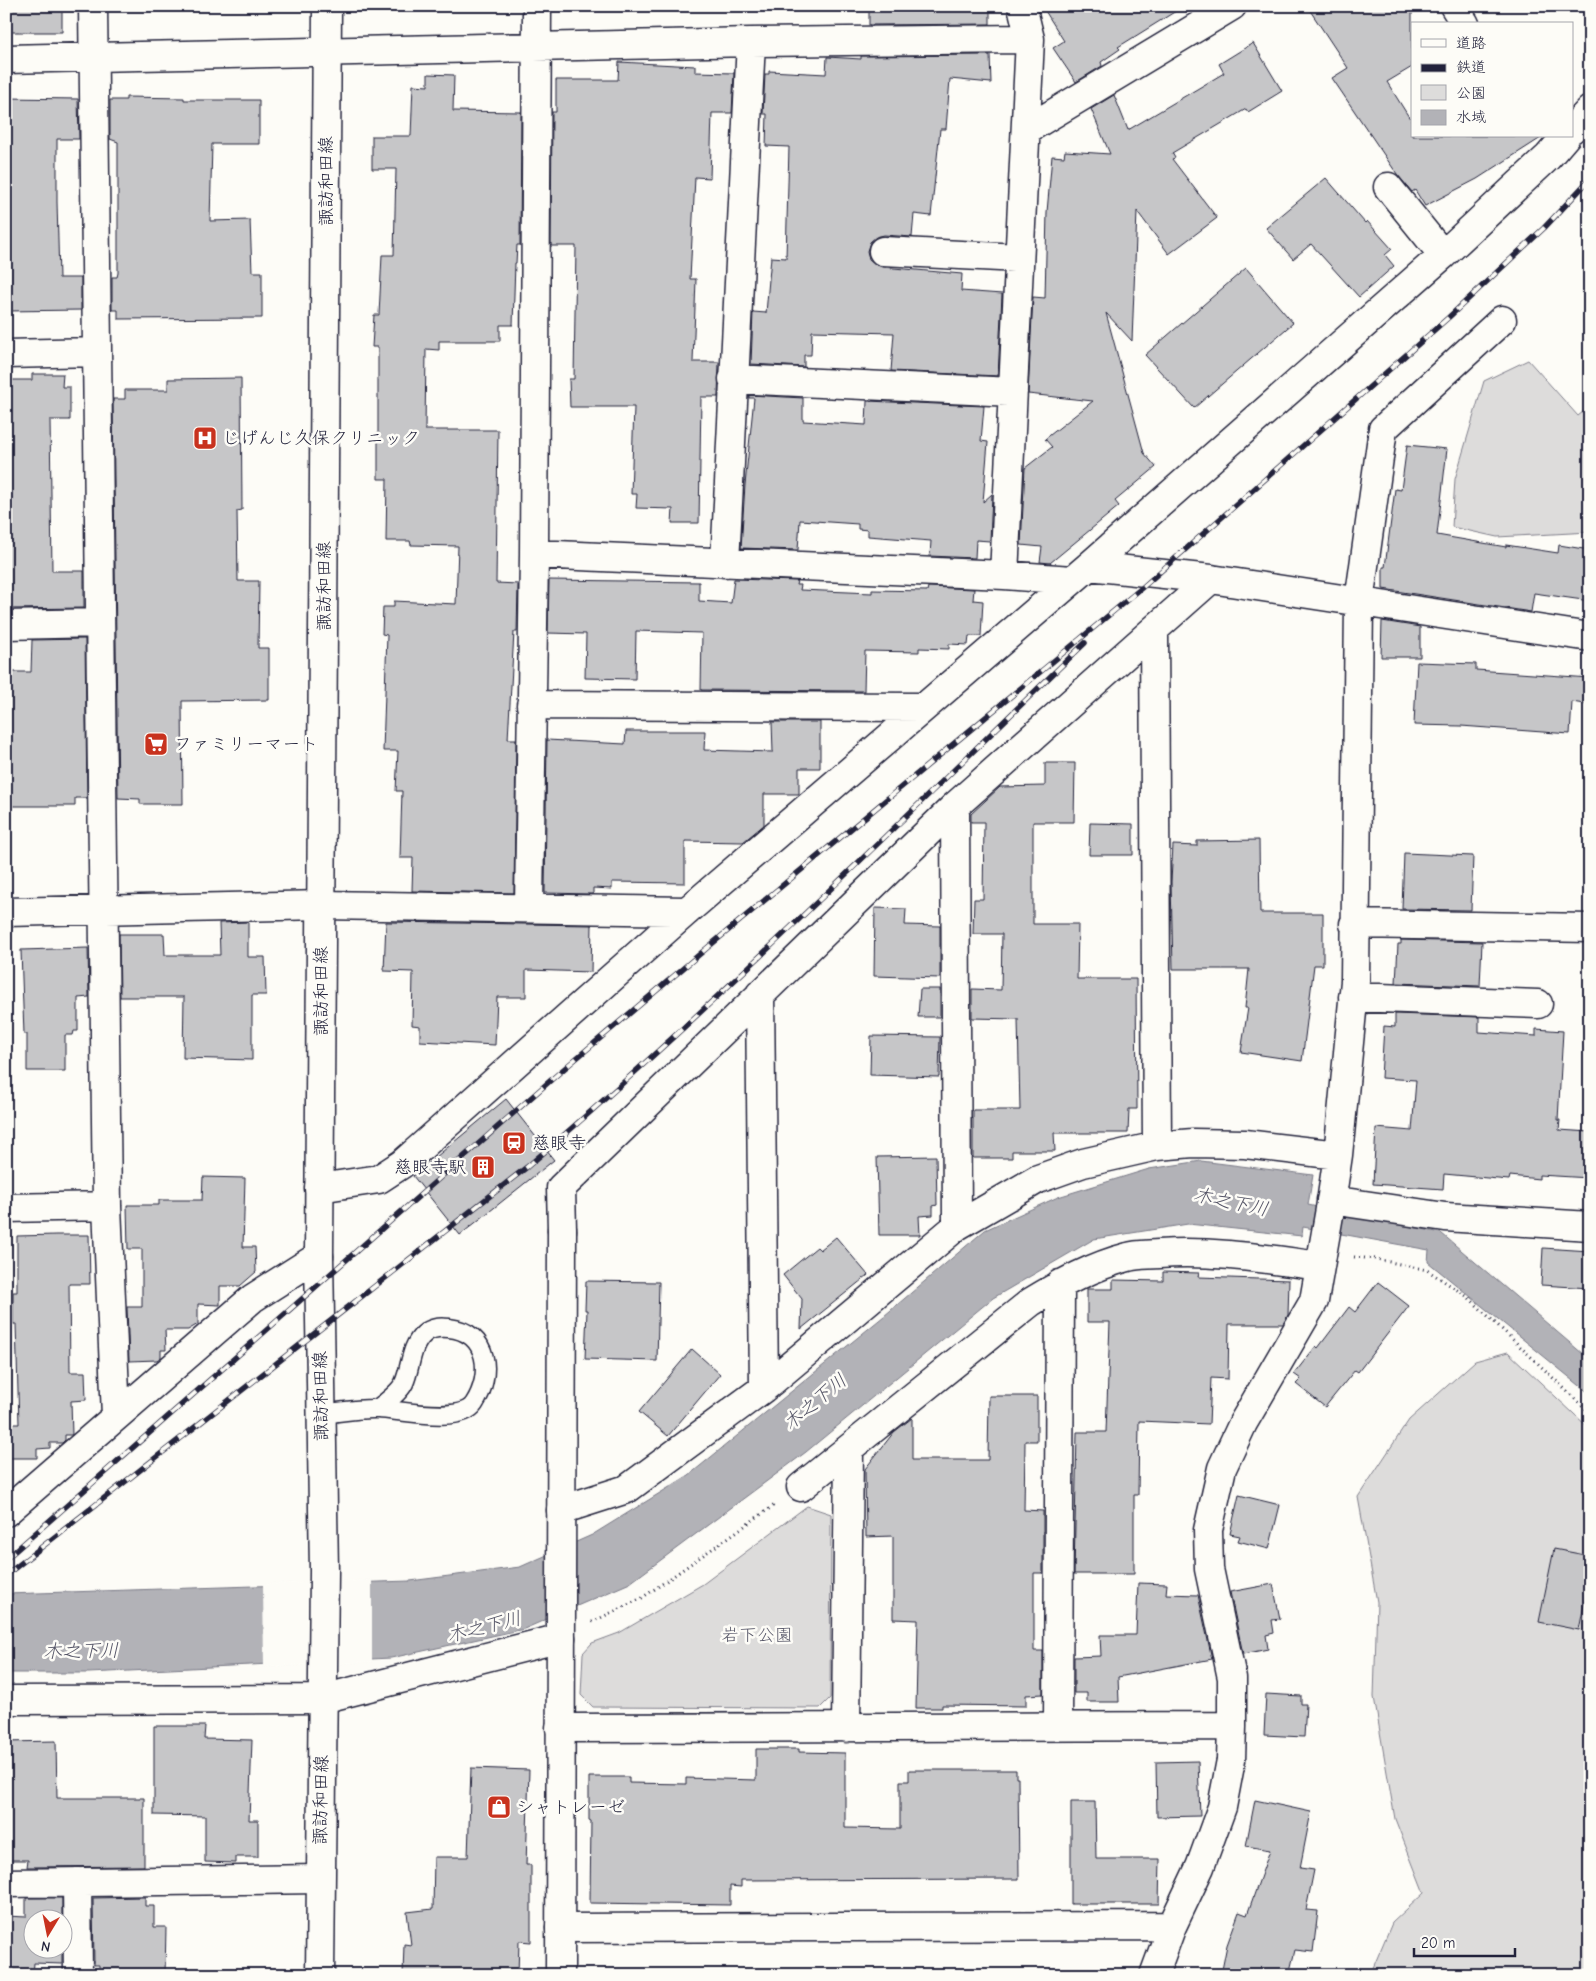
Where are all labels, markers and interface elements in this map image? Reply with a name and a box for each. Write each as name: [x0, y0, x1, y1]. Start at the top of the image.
legend: [1411, 22, 1574, 138]
text: 道路: [1456, 34, 1486, 52]
text: 鉄道: [1456, 58, 1486, 76]
text: 公園: [1456, 84, 1486, 102]
text: 水域: [1456, 108, 1486, 126]
street label: 諏訪和田線: [316, 136, 337, 226]
hospital icon: じげんじ久保クリニック: [192, 425, 218, 451]
place label: じげんじ久保クリニック: [222, 428, 420, 449]
street label: 諏訪和田線: [314, 541, 335, 631]
supermarket icon: ファミリーマート: [143, 731, 169, 757]
place label: ファミリーマート: [174, 734, 318, 755]
street label: 諏訪和田線: [311, 946, 332, 1036]
station icon: 慈眼寺: [501, 1130, 527, 1156]
place label: 慈眼寺: [532, 1133, 586, 1154]
building icon: 慈眼寺駅: [470, 1154, 496, 1180]
place label: 慈眼寺駅: [394, 1157, 466, 1178]
water label: 木之下川: [1192, 1183, 1270, 1221]
street label: 諏訪和田線: [310, 1351, 332, 1441]
water label: 木之下川: [779, 1369, 851, 1435]
water label: 木之下川: [444, 1607, 524, 1647]
park label: 岩下公園: [721, 1625, 793, 1646]
water label: 木之下川: [43, 1639, 119, 1663]
street label: 諏訪和田線: [310, 1755, 332, 1845]
shop icon: シャトレーゼ: [486, 1794, 512, 1820]
place label: シャトレーゼ: [516, 1797, 625, 1818]
north arrow: [22, 1908, 72, 1958]
scale bar: [1414, 1926, 1515, 1958]
text: 20 m: [1421, 1934, 1455, 1952]
text: N: [40, 1937, 52, 1955]

